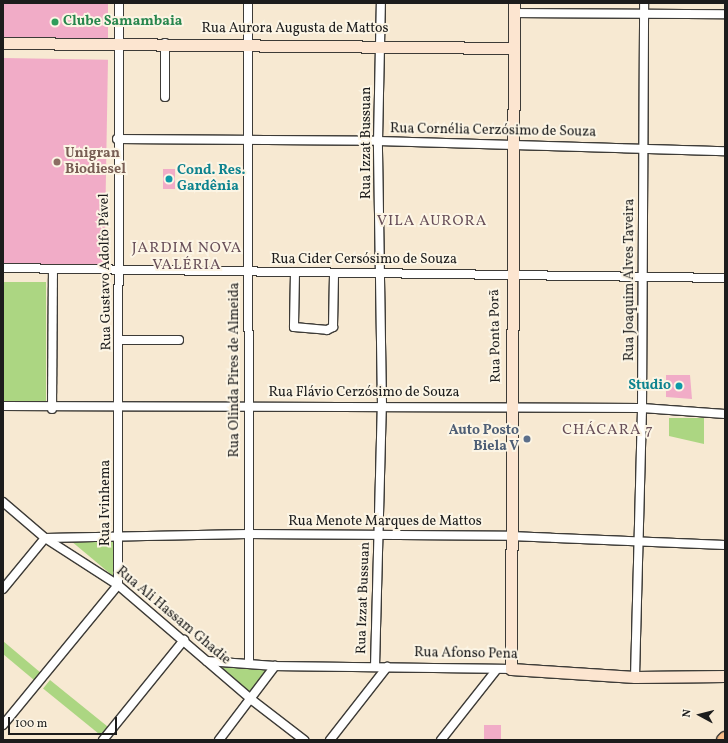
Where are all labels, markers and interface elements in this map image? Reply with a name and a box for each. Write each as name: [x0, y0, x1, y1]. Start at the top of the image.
place label: Clube Samambaia: [63, 14, 182, 30]
marker: Clube Samambaia: [50, 17, 60, 27]
street label: Rua Aurora Augusta de Mattos: [202, 21, 388, 37]
street label: Rua Izzat Bussuan: [359, 87, 375, 199]
street label: Rua Cornélia Cerzósimo de Souza: [390, 121, 596, 141]
place label: Unigran Biodiesel: [65, 146, 126, 178]
marker: Unigran Biodiesel: [52, 157, 62, 167]
place label: Cond. Res. Gardênia: [177, 163, 245, 196]
marker: Cond. Res. Gardênia: [164, 174, 174, 184]
street label: Rua Gustavo Adolfo Pável: [96, 193, 116, 351]
street label: Rua Joaquim Alves Taveira: [622, 199, 638, 361]
district label: VILA AURORA: [377, 213, 487, 231]
district label: JARDIM NOVA VALÉRIA: [132, 239, 242, 274]
street label: Rua Cider Cersósimo de Souza: [271, 252, 457, 268]
street label: Rua Olinda Pires de Almeida: [227, 282, 243, 458]
street label: Rua Ponta Porã: [487, 289, 505, 383]
place label: Studio: [628, 378, 671, 394]
marker: Studio: [674, 381, 684, 391]
street label: Rua Flávio Cerzósimo de Souza: [268, 385, 460, 401]
district label: CHÁCARA 7: [562, 422, 654, 440]
place label: Auto Posto Biela V: [449, 423, 519, 456]
marker: Auto Posto Biela V: [522, 434, 532, 444]
street label: Rua Ivinhema: [98, 460, 114, 546]
street label: Rua Menote Marques de Mattos: [288, 514, 482, 530]
street label: Rua Izzat Bussuan: [354, 541, 374, 655]
street label: Rua Ali Hassam Ghadie: [112, 563, 234, 669]
street label: Rua Afonso Pena: [414, 645, 518, 663]
north arrow: [680, 695, 720, 735]
scale bar: [10, 709, 119, 735]
text: N: [680, 709, 696, 718]
text: 100 m: [15, 716, 47, 732]

